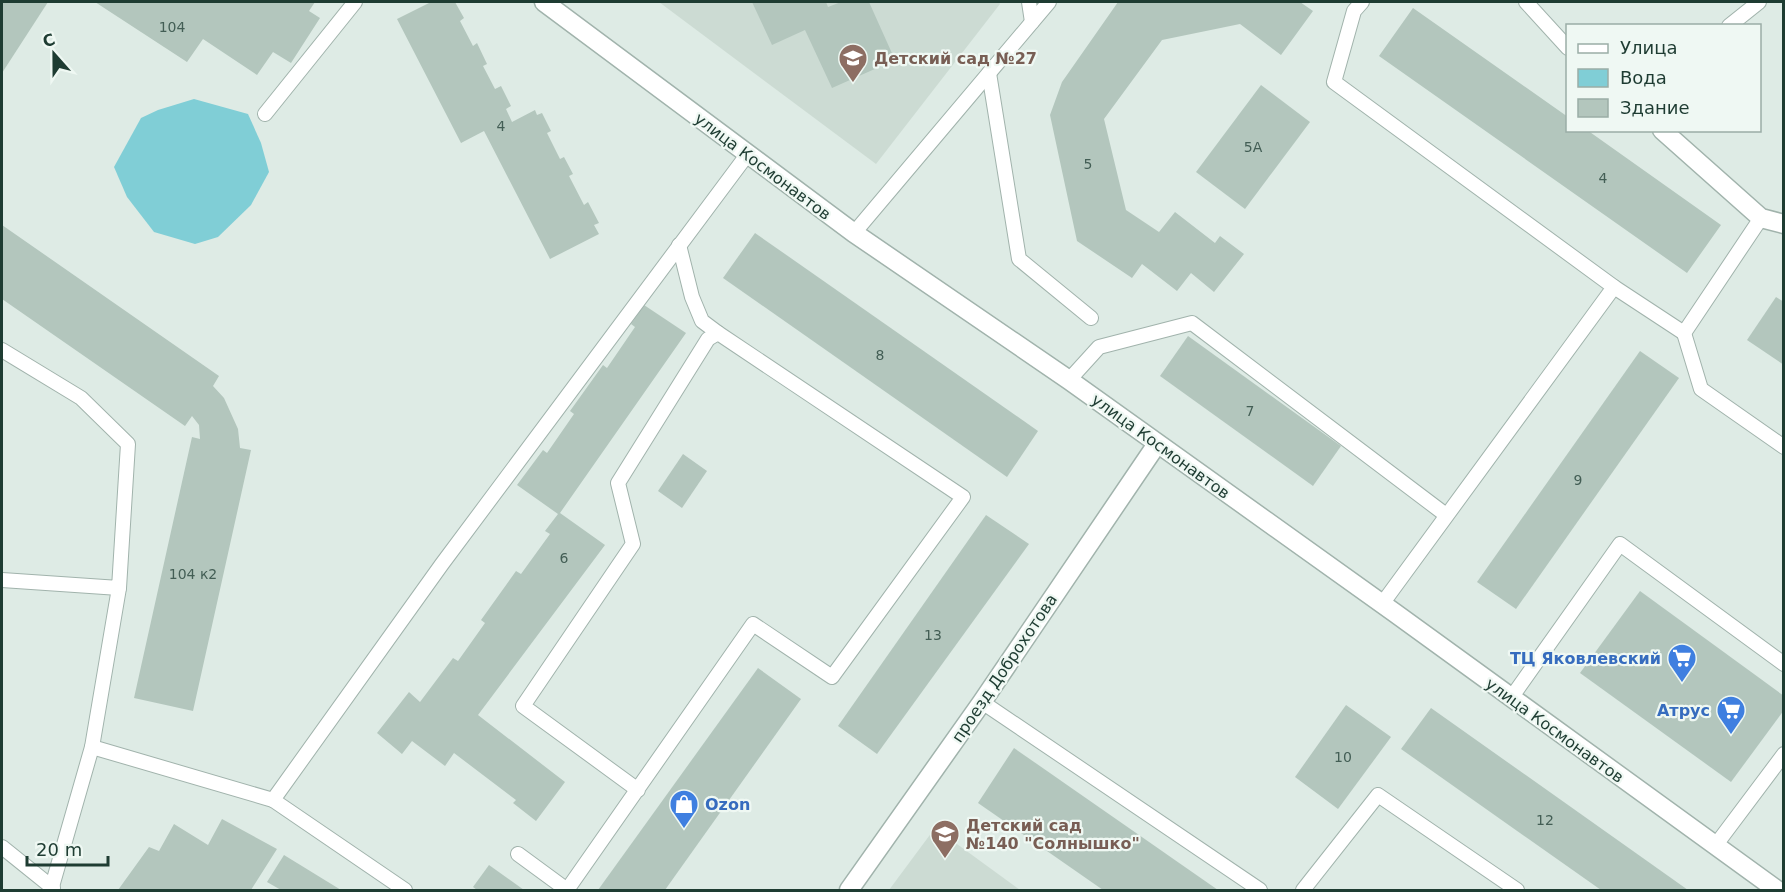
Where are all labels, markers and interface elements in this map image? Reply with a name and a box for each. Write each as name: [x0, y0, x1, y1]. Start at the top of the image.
house number: 104: [159, 19, 185, 35]
north arrow: [24, 24, 84, 84]
legend: [1566, 24, 1761, 132]
text: С: [40, 29, 58, 51]
text: Улица: [1620, 37, 1677, 58]
school or university icon: Детский сад №27: [837, 42, 869, 84]
place label: Детский сад №27: [874, 49, 1037, 68]
text: Вода: [1620, 67, 1667, 88]
text: Здание: [1620, 97, 1690, 118]
street label: улица Космонавтов: [691, 109, 835, 224]
house number: 4: [497, 118, 506, 134]
house number: 5А: [1244, 139, 1263, 155]
house number: 5: [1084, 156, 1092, 172]
house number: 4: [1599, 170, 1608, 186]
house number: 8: [876, 347, 884, 363]
street label: улица Космонавтов: [1088, 390, 1233, 503]
house number: 7: [1246, 403, 1254, 419]
house number: 9: [1574, 472, 1582, 488]
house number: 6: [560, 550, 569, 566]
house number: 104 к2: [169, 566, 217, 582]
street label: проезд Доброхотова: [948, 591, 1061, 746]
house number: 13: [924, 627, 942, 643]
supermarket icon: ТЦ Яковлевский: [1666, 642, 1698, 684]
place label: ТЦ Яковлевский: [1510, 649, 1661, 668]
street label: улица Космонавтов: [1482, 674, 1627, 787]
supermarket icon: Атрус: [1715, 694, 1747, 736]
place label: Атрус: [1657, 701, 1710, 720]
house number: 10: [1334, 749, 1352, 765]
shop icon: Ozon: [668, 788, 700, 830]
place label: Ozon: [705, 795, 750, 814]
house number: 12: [1536, 812, 1554, 828]
place label: Детский сад №140 "Солнышко": [966, 816, 1140, 853]
school or university icon: Детский сад №140 "Солнышко": [929, 818, 961, 860]
scale bar: [27, 829, 108, 867]
text: 20 m: [36, 839, 82, 860]

